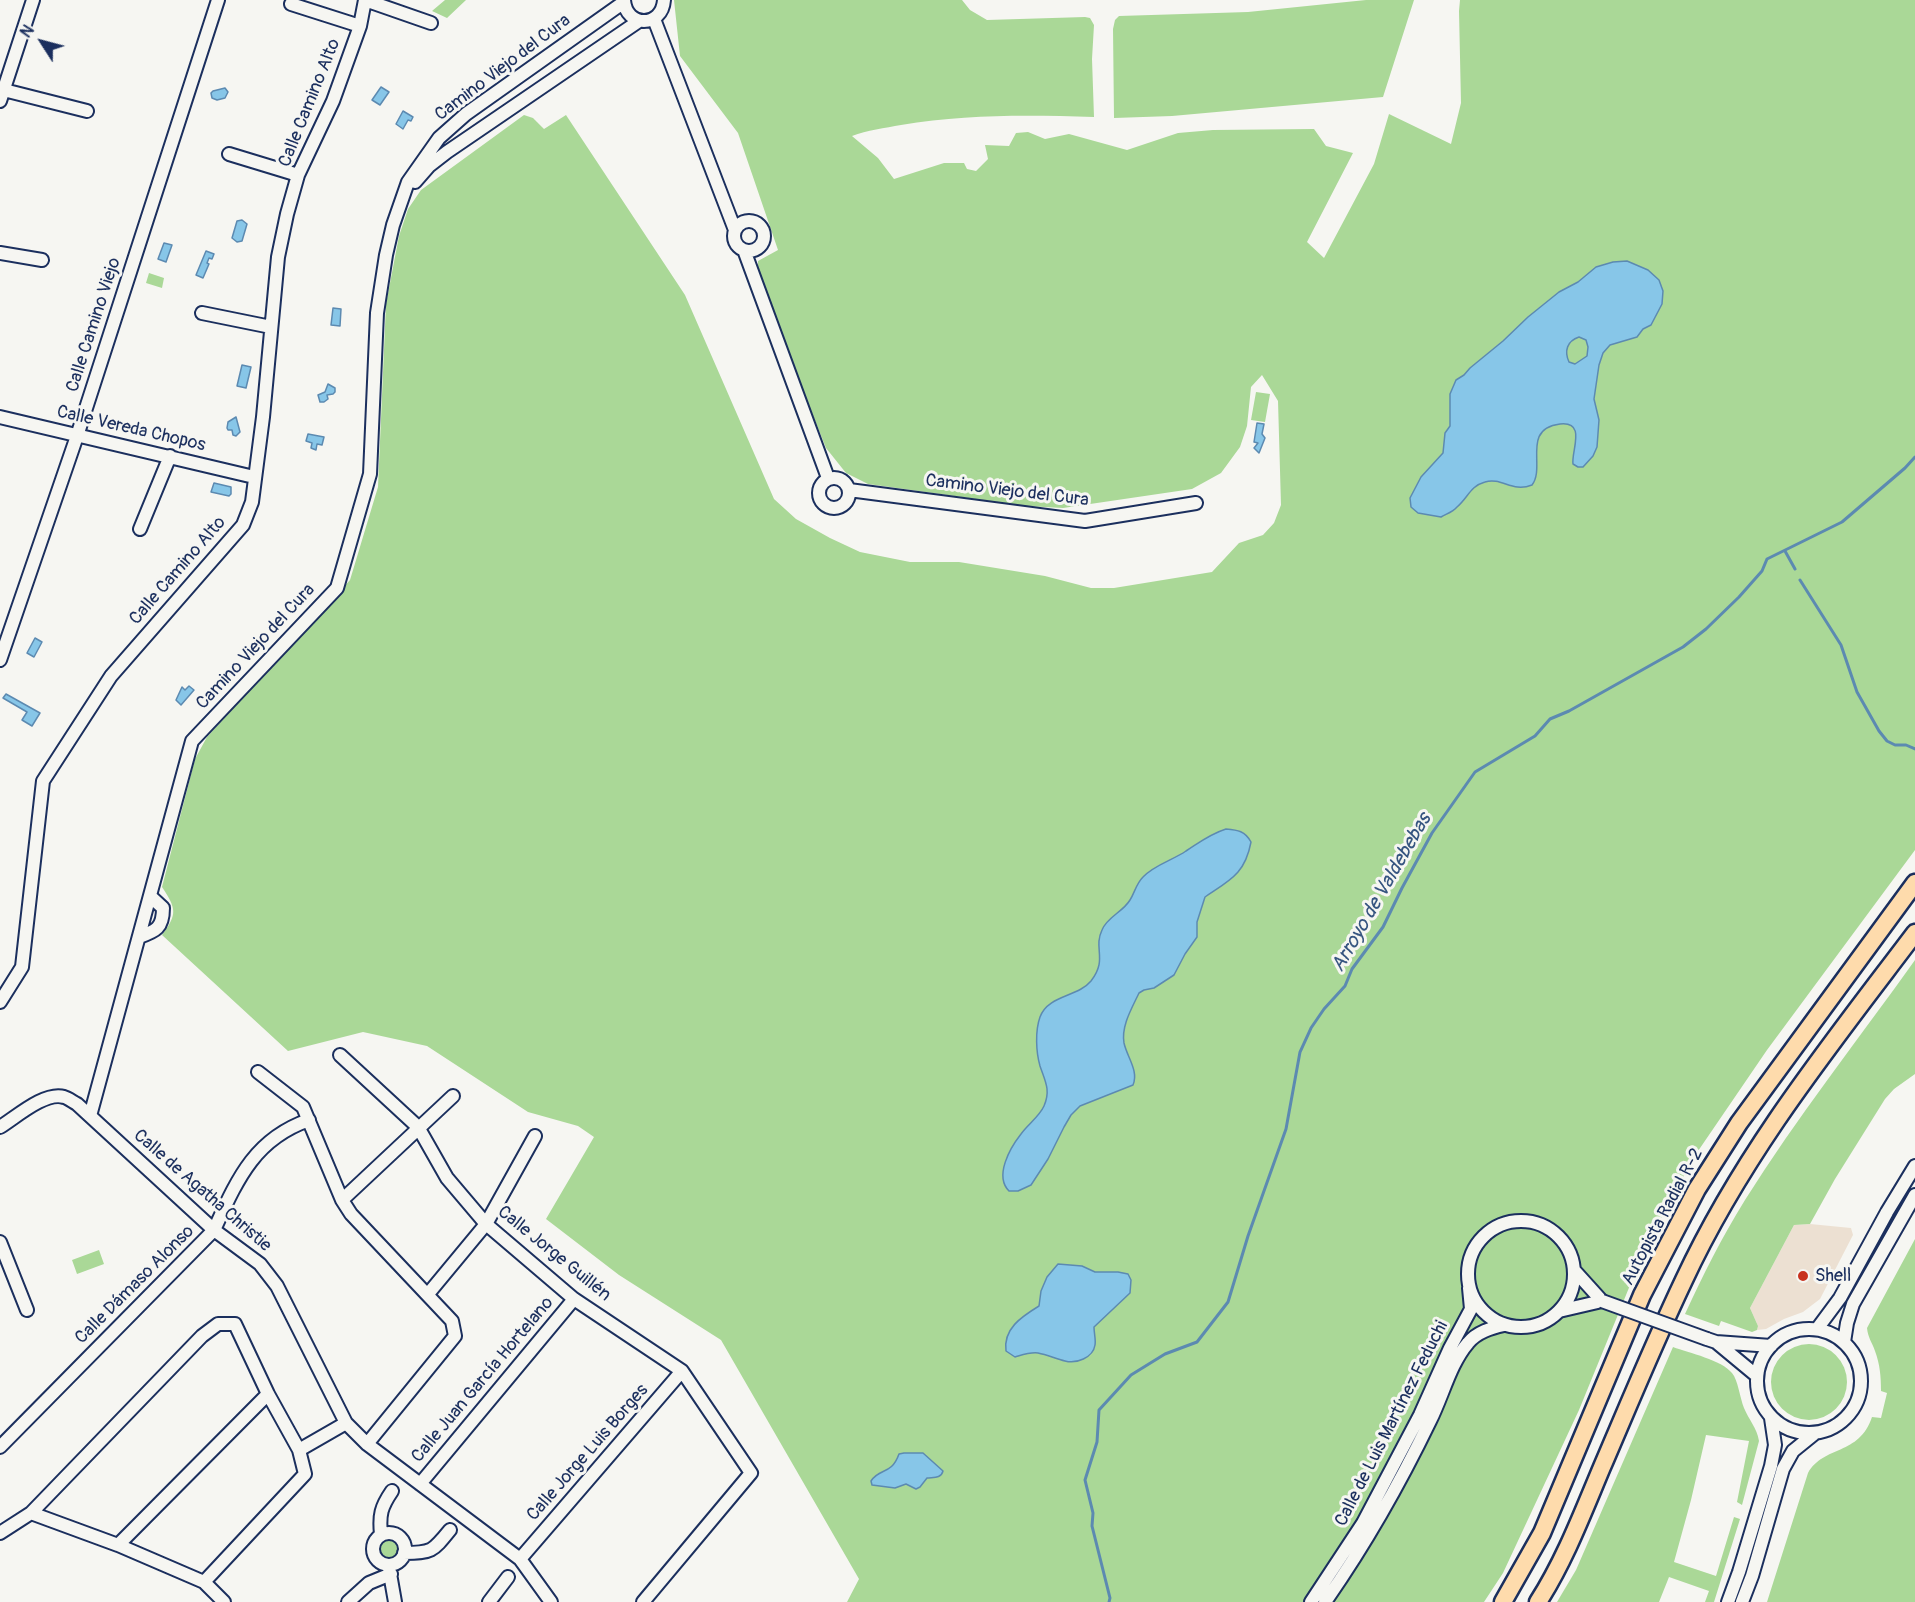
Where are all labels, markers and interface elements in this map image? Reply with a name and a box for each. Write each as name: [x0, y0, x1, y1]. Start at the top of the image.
street label: Camino Viejo del Cura: [431, 10, 575, 126]
north arrow: [12, 12, 72, 72]
text: N: [16, 21, 39, 42]
street label: Calle Camino Alto: [274, 36, 346, 170]
street label: Calle Camino Viejo: [62, 255, 126, 395]
street label: Calle Vereda Chopos: [54, 401, 208, 457]
street label: Camino Viejo del Cura: [924, 470, 1090, 512]
street label: Calle Camino Alto: [125, 512, 231, 630]
street label: Camino Viejo del Cura: [192, 580, 320, 714]
water label: Arroyo de Valdebebas: [1327, 809, 1437, 977]
street label: Calle de Agatha Christie: [129, 1125, 275, 1257]
street label: Autopista Radial R-2: [1618, 1145, 1708, 1289]
street label: Calle Jorge Guillén: [493, 1202, 615, 1306]
street label: Calle Dámaso Alonso: [71, 1221, 199, 1349]
place label: Shell: [1815, 1265, 1851, 1287]
marker: Shell: [1796, 1269, 1810, 1283]
street label: Calle Juan García Hortelano: [407, 1293, 559, 1467]
street label: Calle de Luis Martínez Feduchi: [1331, 1318, 1453, 1530]
street label: Calle Jorge Luis Borges: [523, 1380, 653, 1526]

